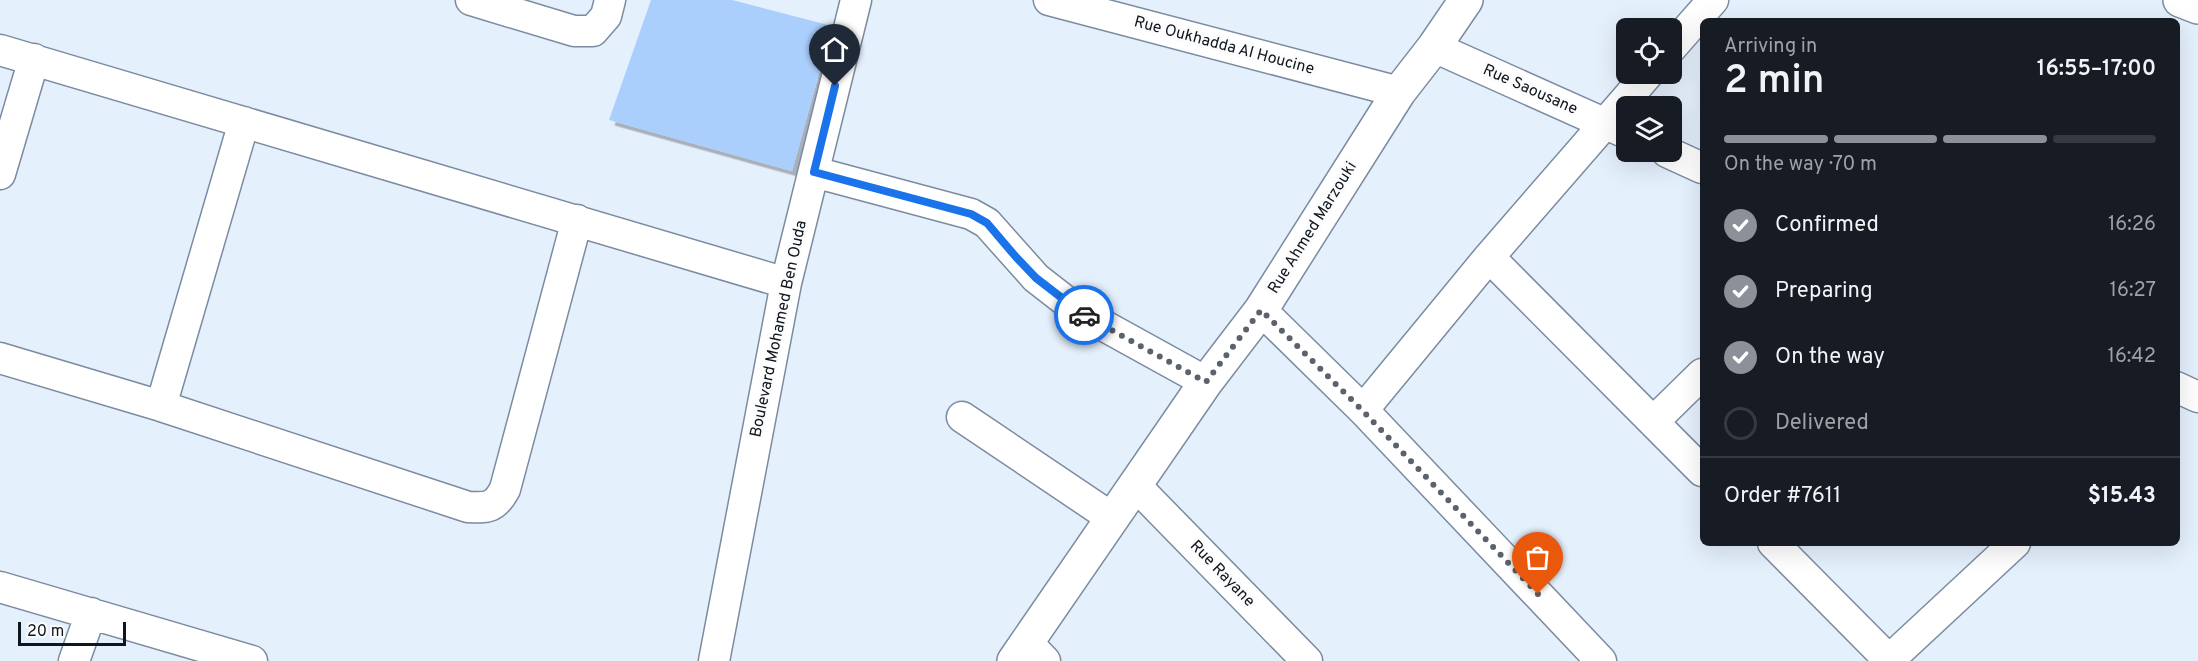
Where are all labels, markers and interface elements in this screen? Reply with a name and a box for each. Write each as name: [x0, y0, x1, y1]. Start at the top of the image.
street label: Rue Oukhadda Al Houcine: [1132, 12, 1316, 80]
map controls: [1616, 18, 1682, 162]
button: locate: [1616, 18, 1682, 84]
pin: [809, 24, 860, 86]
icon: home: [818, 33, 851, 66]
text: Arriving in: [1724, 34, 1817, 60]
text: 16:55–17:00: [2037, 56, 2156, 83]
text: 2 min: [1724, 58, 1825, 107]
street label: Rue Saousane: [1479, 60, 1581, 120]
button: layers: [1616, 96, 1682, 162]
text: On the way · 70 m: [1724, 152, 1877, 178]
street label: Rue Ahmed Marzouki: [1264, 158, 1362, 298]
icon: check: [1724, 209, 1757, 242]
text: Confirmed: [1775, 212, 1879, 239]
text: 16:26: [2108, 212, 2156, 238]
street label: Boulevard Mohamed Ben Ouda: [746, 219, 812, 439]
icon: check: [1724, 275, 1757, 308]
text: Preparing: [1775, 278, 1873, 305]
text: 16:27: [2110, 278, 2156, 304]
courier: [1054, 285, 1114, 345]
icon: car: [1068, 299, 1101, 332]
icon: check: [1724, 341, 1757, 374]
text: On the way: [1775, 344, 1885, 371]
text: 16:42: [2107, 344, 2156, 370]
text: Delivered: [1775, 410, 1869, 437]
text: Order #7611: [1724, 483, 1841, 510]
text: $15.43: [2088, 483, 2156, 510]
pin: [1512, 532, 1563, 594]
street label: Rue Rayane: [1185, 536, 1259, 612]
icon: bag: [1521, 541, 1554, 574]
scale bar: [18, 619, 126, 646]
text: 20 m: [27, 622, 64, 642]

